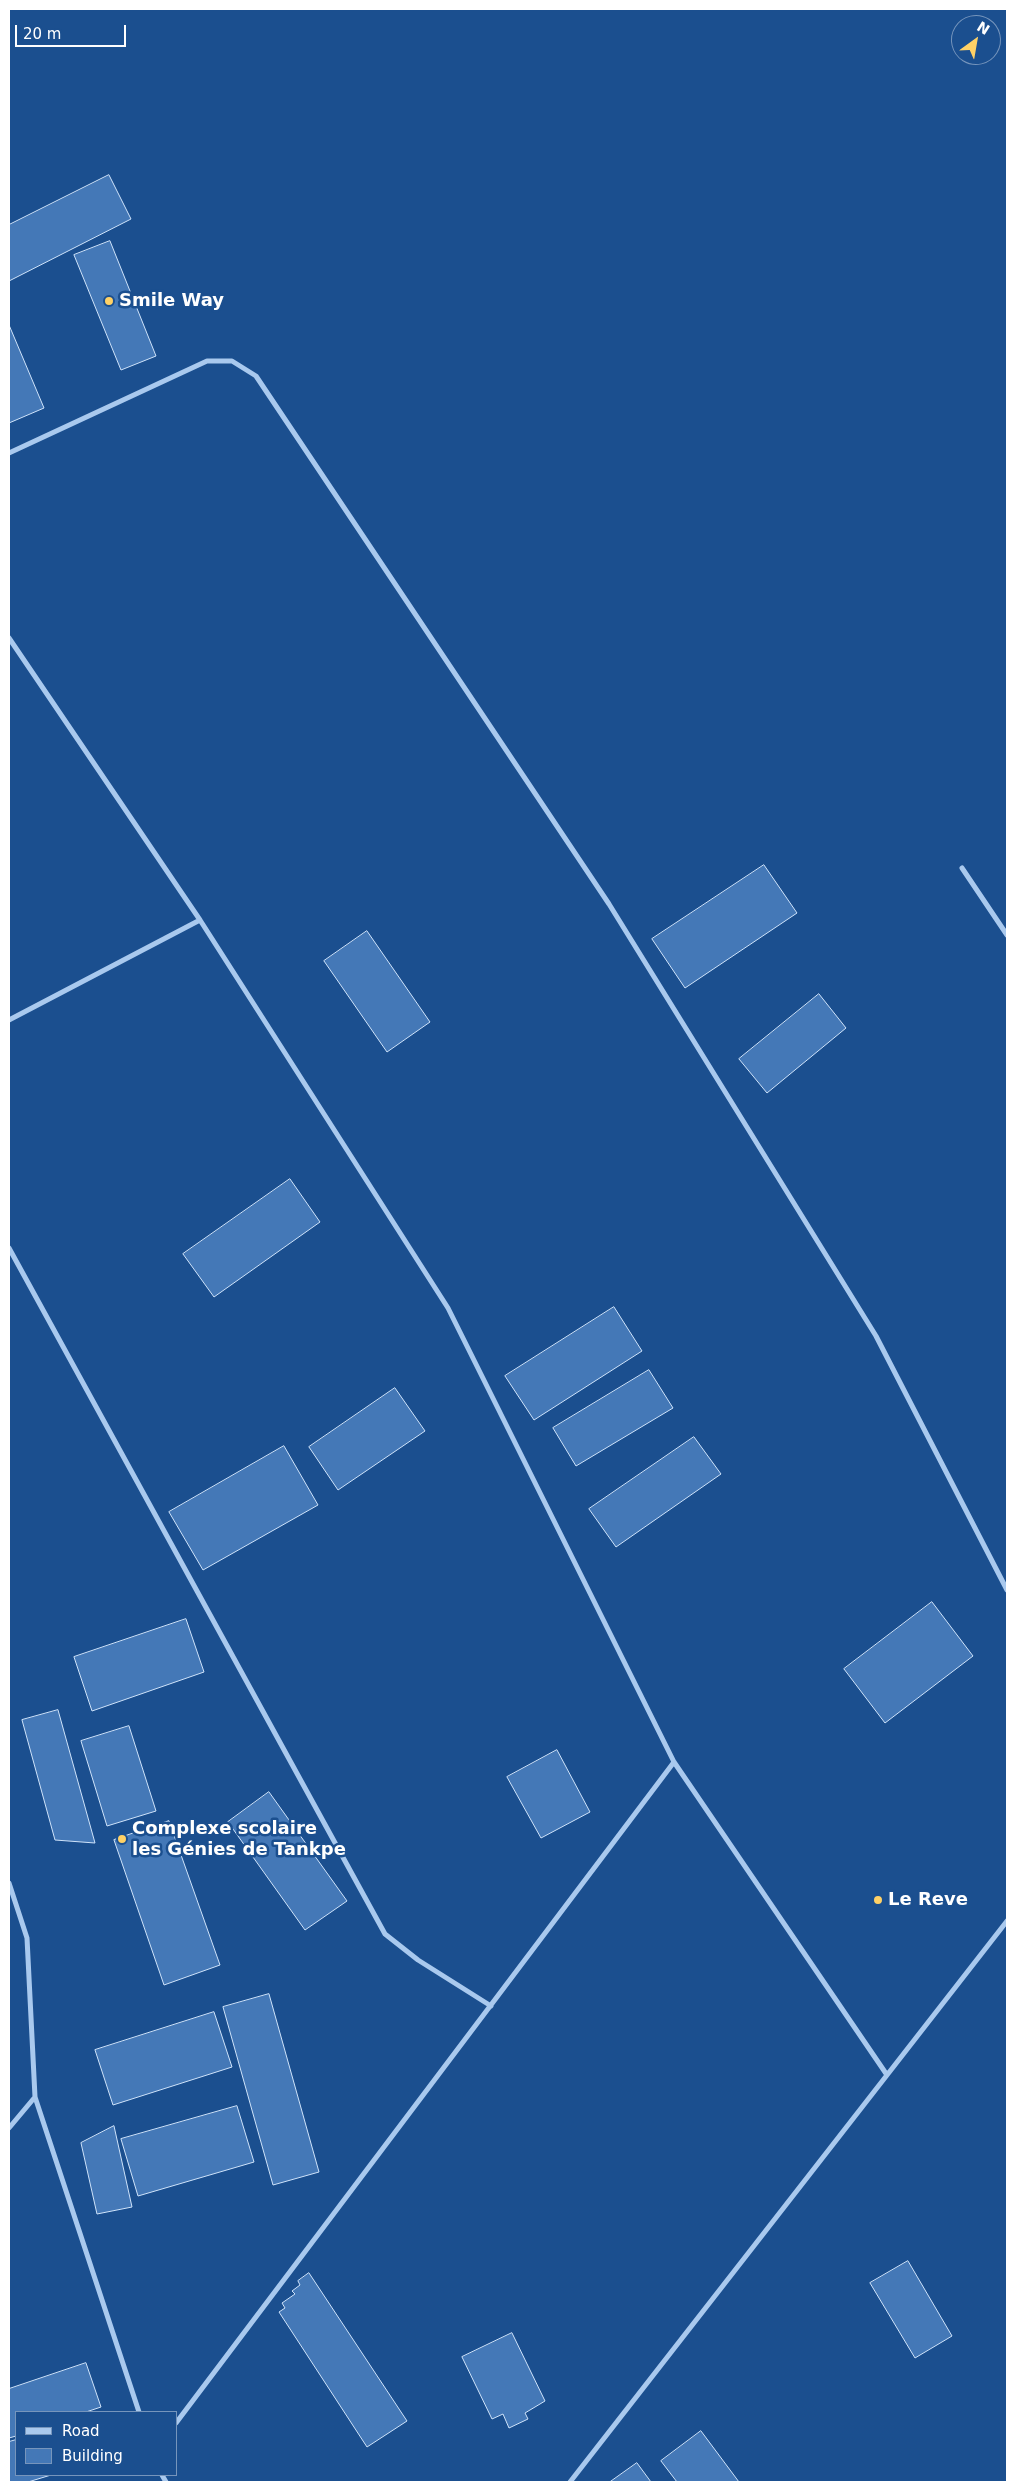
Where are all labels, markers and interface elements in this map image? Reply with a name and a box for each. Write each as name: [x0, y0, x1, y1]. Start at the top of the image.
scale bar: [18, 15, 129, 47]
north arrow: [951, 15, 1001, 65]
text: N: [974, 18, 993, 38]
text: 20 m: [23, 25, 61, 43]
place label: Smile Way: [119, 290, 224, 312]
marker: Smile Way: [103, 295, 115, 307]
place label: Complexe scolaire les Génies de Tankpe: [132, 1818, 346, 1860]
marker: Complexe scolaire les Génies de Tankpe: [116, 1833, 128, 1845]
place label: Le Reve: [888, 1889, 968, 1911]
marker: Le Reve: [872, 1894, 884, 1906]
legend: [15, 2411, 178, 2476]
text: Road: [62, 2422, 100, 2440]
text: Building: [62, 2447, 123, 2465]

